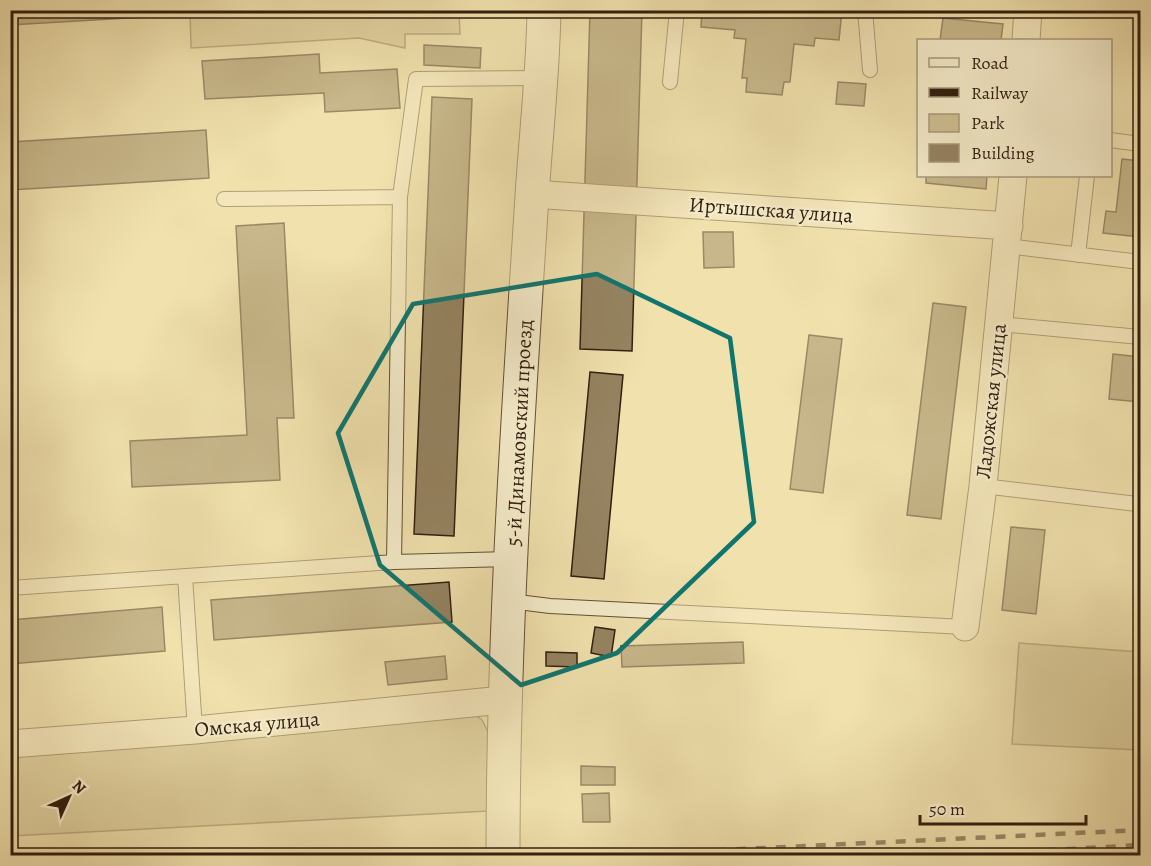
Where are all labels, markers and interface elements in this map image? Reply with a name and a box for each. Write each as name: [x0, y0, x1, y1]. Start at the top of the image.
legend: [917, 39, 1112, 177]
text: Road: [971, 51, 1009, 75]
text: Railway: [971, 81, 1029, 105]
text: Park: [971, 111, 1005, 135]
text: Building: [971, 141, 1035, 165]
street label: Иртышская улица: [688, 190, 854, 230]
street label: 5-й Динамовский проезд: [499, 319, 539, 547]
street label: Ладожская улица: [969, 322, 1013, 480]
street label: Омская улица: [193, 705, 321, 743]
north arrow: [39, 767, 99, 827]
text: N: [67, 775, 91, 799]
scale bar: [920, 788, 1086, 826]
text: 50 m: [929, 797, 965, 821]

